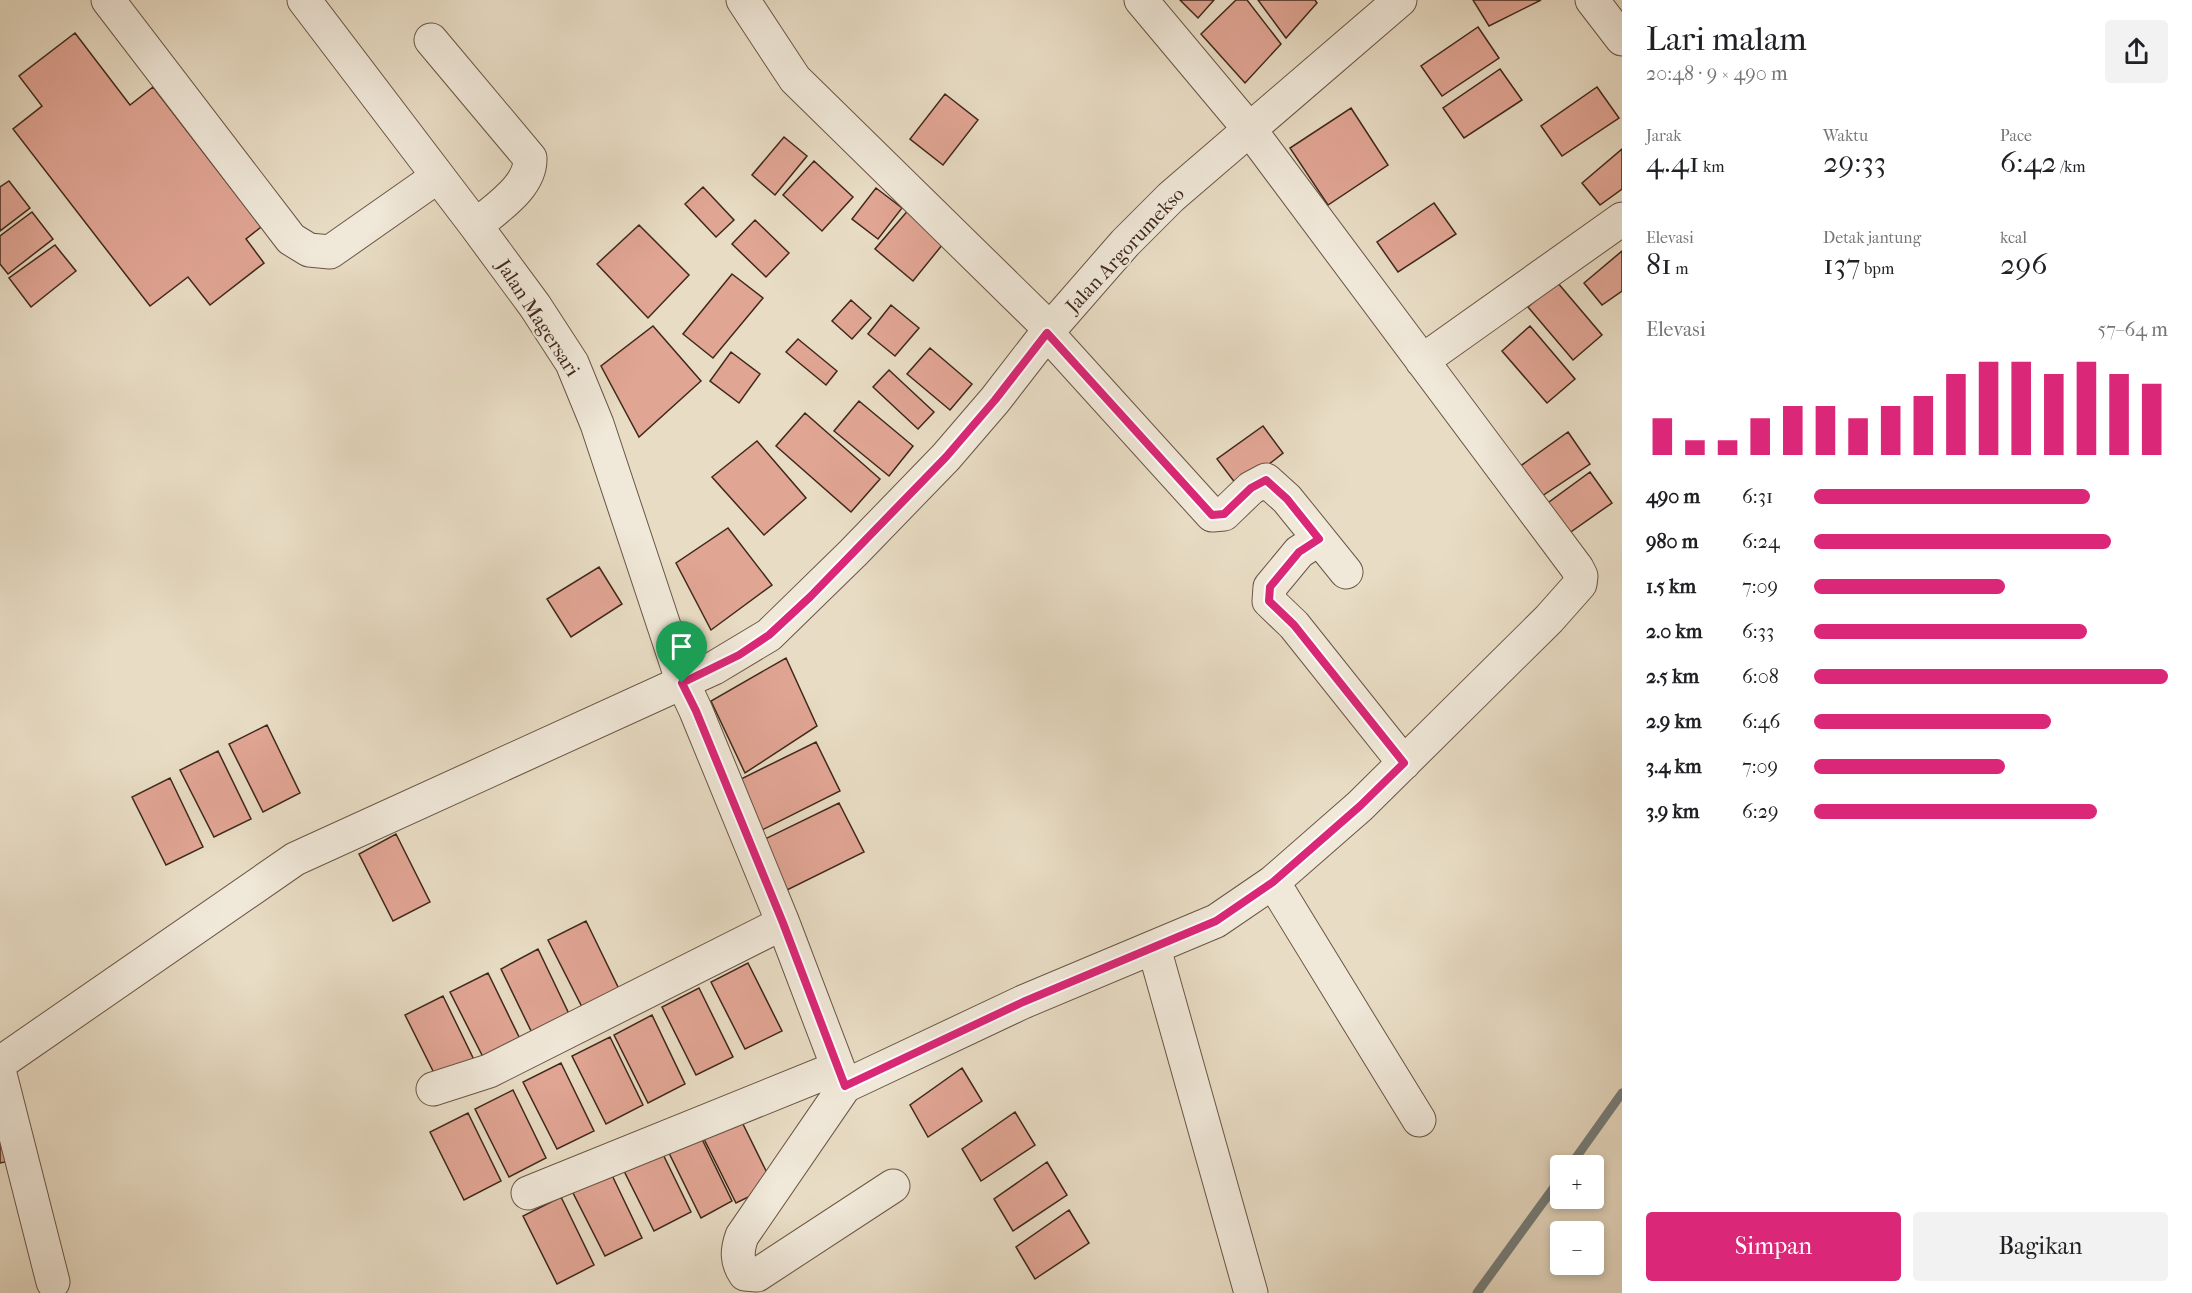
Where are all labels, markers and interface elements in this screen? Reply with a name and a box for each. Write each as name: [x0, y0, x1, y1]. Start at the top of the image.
text: Lari malam: [1646, 20, 1807, 59]
button: share: [2105, 20, 2168, 83]
text: 20:48 · 9 × 490 m: [1646, 62, 1788, 85]
text: Jarak: [1646, 126, 1682, 145]
text: Waktu: [1823, 126, 1868, 145]
text: Pace: [2000, 126, 2032, 145]
text: 4.41: [1646, 145, 1699, 180]
text: 29:33: [1823, 145, 1886, 180]
text: 6:42: [2000, 145, 2057, 180]
text: km: [1699, 157, 1724, 176]
text: /km: [2057, 157, 2086, 176]
street label: Jalan Argorumekso: [1060, 183, 1189, 319]
text: Elevasi: [1646, 228, 1694, 247]
text: Detak jantung: [1823, 228, 1921, 247]
text: kcal: [2000, 228, 2027, 247]
text: 81: [1646, 247, 1672, 282]
text: 137: [1823, 247, 1861, 282]
text: 296: [2000, 247, 2047, 282]
street label: Jalan Magersari: [491, 254, 584, 381]
text: m: [1672, 259, 1689, 278]
text: bpm: [1861, 259, 1894, 278]
text: Elevasi: [1646, 318, 1706, 341]
text: 57–64 m: [2098, 318, 2168, 341]
text: 490 m: [1646, 485, 1700, 508]
text: 6:31: [1742, 485, 1773, 508]
text: 980 m: [1646, 530, 1699, 553]
text: 6:24: [1742, 530, 1780, 553]
text: 1.5 km: [1646, 575, 1696, 598]
text: 7:09: [1742, 575, 1778, 598]
text: 2.0 km: [1646, 620, 1702, 643]
text: 6:33: [1742, 620, 1774, 643]
pin: [656, 621, 707, 683]
icon: arrive: [665, 630, 698, 663]
text: 2.5 km: [1646, 665, 1699, 688]
text: 6:08: [1742, 665, 1779, 688]
text: 2.9 km: [1646, 710, 1702, 733]
text: 6:46: [1742, 710, 1780, 733]
text: 3.4 km: [1646, 755, 1702, 778]
text: 7:09: [1742, 755, 1778, 778]
text: 3.9 km: [1646, 800, 1700, 823]
text: 6:29: [1742, 800, 1778, 823]
map controls: [1550, 1155, 1604, 1275]
button: +: [1550, 1155, 1604, 1209]
button: Simpan: [1646, 1212, 1901, 1281]
button: Bagikan: [1913, 1212, 2168, 1281]
button: −: [1550, 1221, 1604, 1275]

